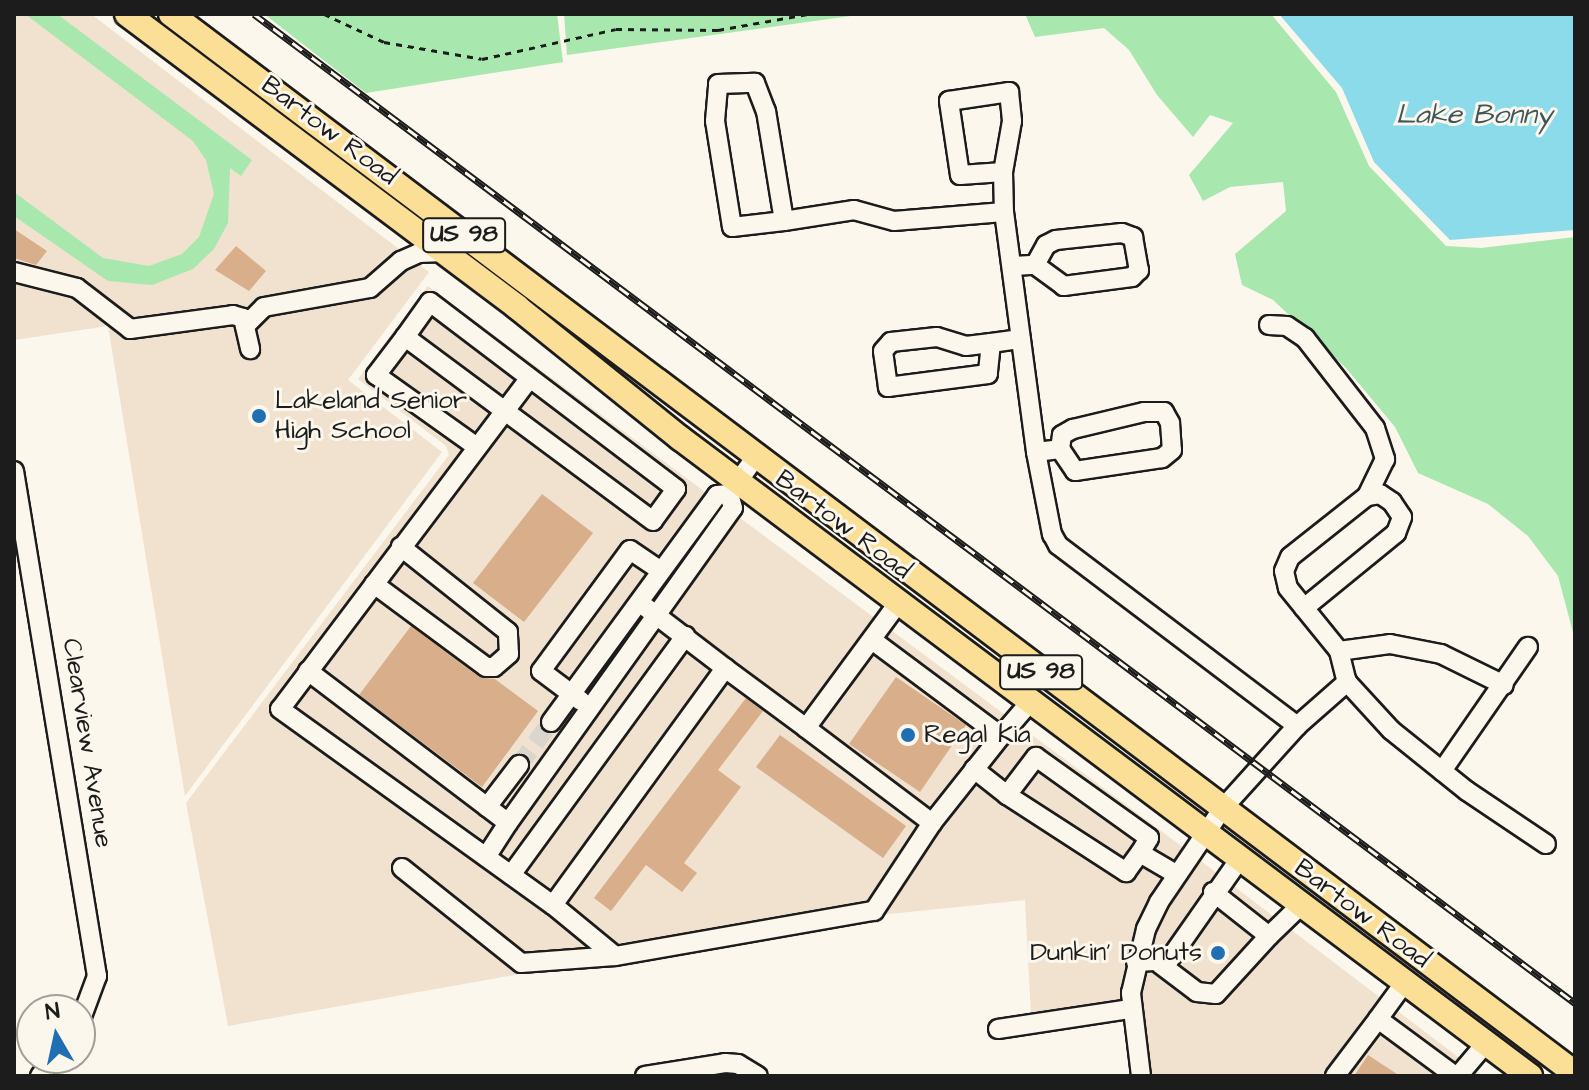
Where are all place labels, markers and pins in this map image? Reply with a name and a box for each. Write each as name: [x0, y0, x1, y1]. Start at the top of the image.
place label: Lakeland Senior High School: [275, 385, 467, 446]
marker: Lakeland Senior High School: [250, 407, 268, 425]
place label: Regal Kia: [924, 719, 1031, 751]
marker: Regal Kia: [899, 726, 917, 744]
place label: Dunkin' Donuts: [1030, 937, 1202, 969]
marker: Dunkin' Donuts: [1209, 944, 1227, 962]

